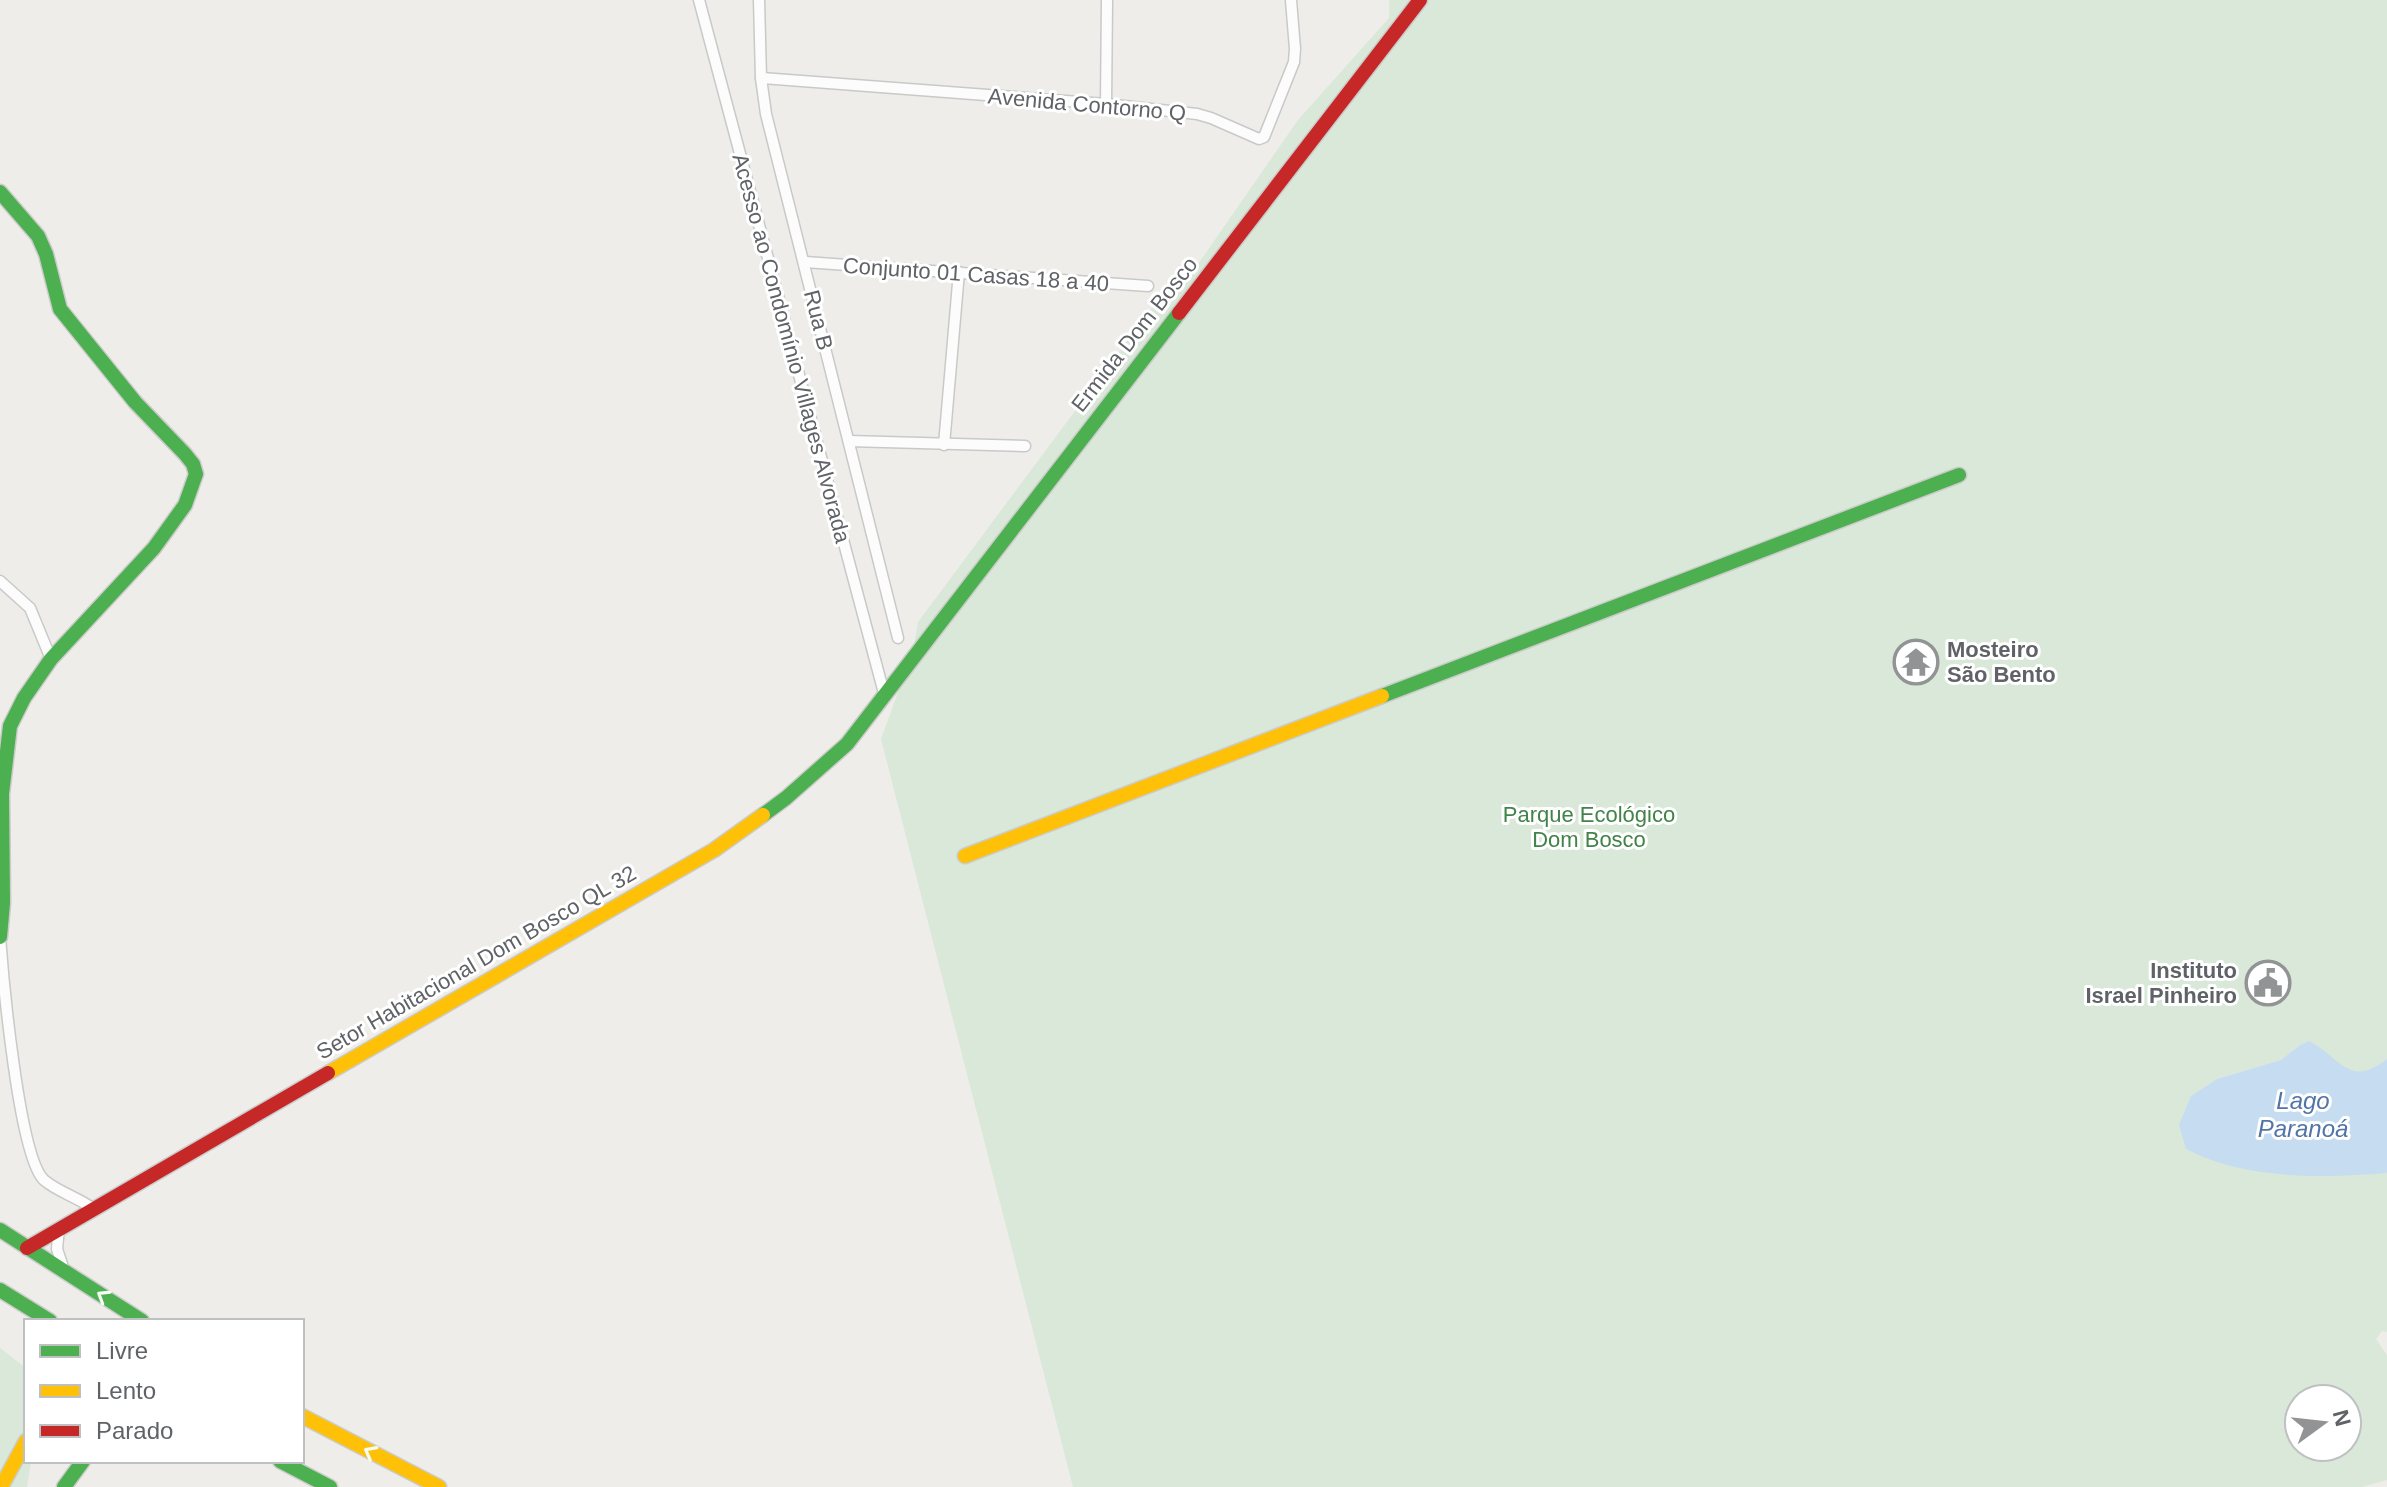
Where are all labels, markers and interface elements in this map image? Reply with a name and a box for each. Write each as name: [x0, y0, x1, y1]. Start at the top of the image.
street label: Avenida Contorno Q: [987, 83, 1187, 126]
street label: Acesso ao Condomínio Villages Alvorada: [727, 151, 856, 546]
street label: Ermida Dom Bosco: [1066, 252, 1203, 417]
street label: Conjunto 01 Casas 18 a 40: [842, 253, 1110, 296]
street label: Rua B: [799, 287, 838, 353]
place label: Mosteiro São Bento: [1947, 637, 2056, 687]
temple icon: Mosteiro São Bento: [1892, 638, 1940, 686]
park label: Parque Ecológico Dom Bosco: [1503, 802, 1675, 852]
street label: Setor Habitacional Dom Bosco QL 32: [312, 860, 640, 1064]
place label: Instituto Israel Pinheiro: [2085, 958, 2237, 1008]
public building icon: Instituto Israel Pinheiro: [2244, 959, 2292, 1007]
water label: Lago Paranoá: [2258, 1087, 2348, 1142]
one-way arrow: [97, 1291, 112, 1306]
legend: [24, 1319, 304, 1463]
text: Livre: [96, 1337, 148, 1364]
text: Lento: [96, 1377, 156, 1404]
north arrow: [2283, 1383, 2363, 1463]
text: N: [2328, 1407, 2356, 1429]
text: Parado: [96, 1417, 173, 1444]
one-way arrow: [364, 1446, 379, 1461]

